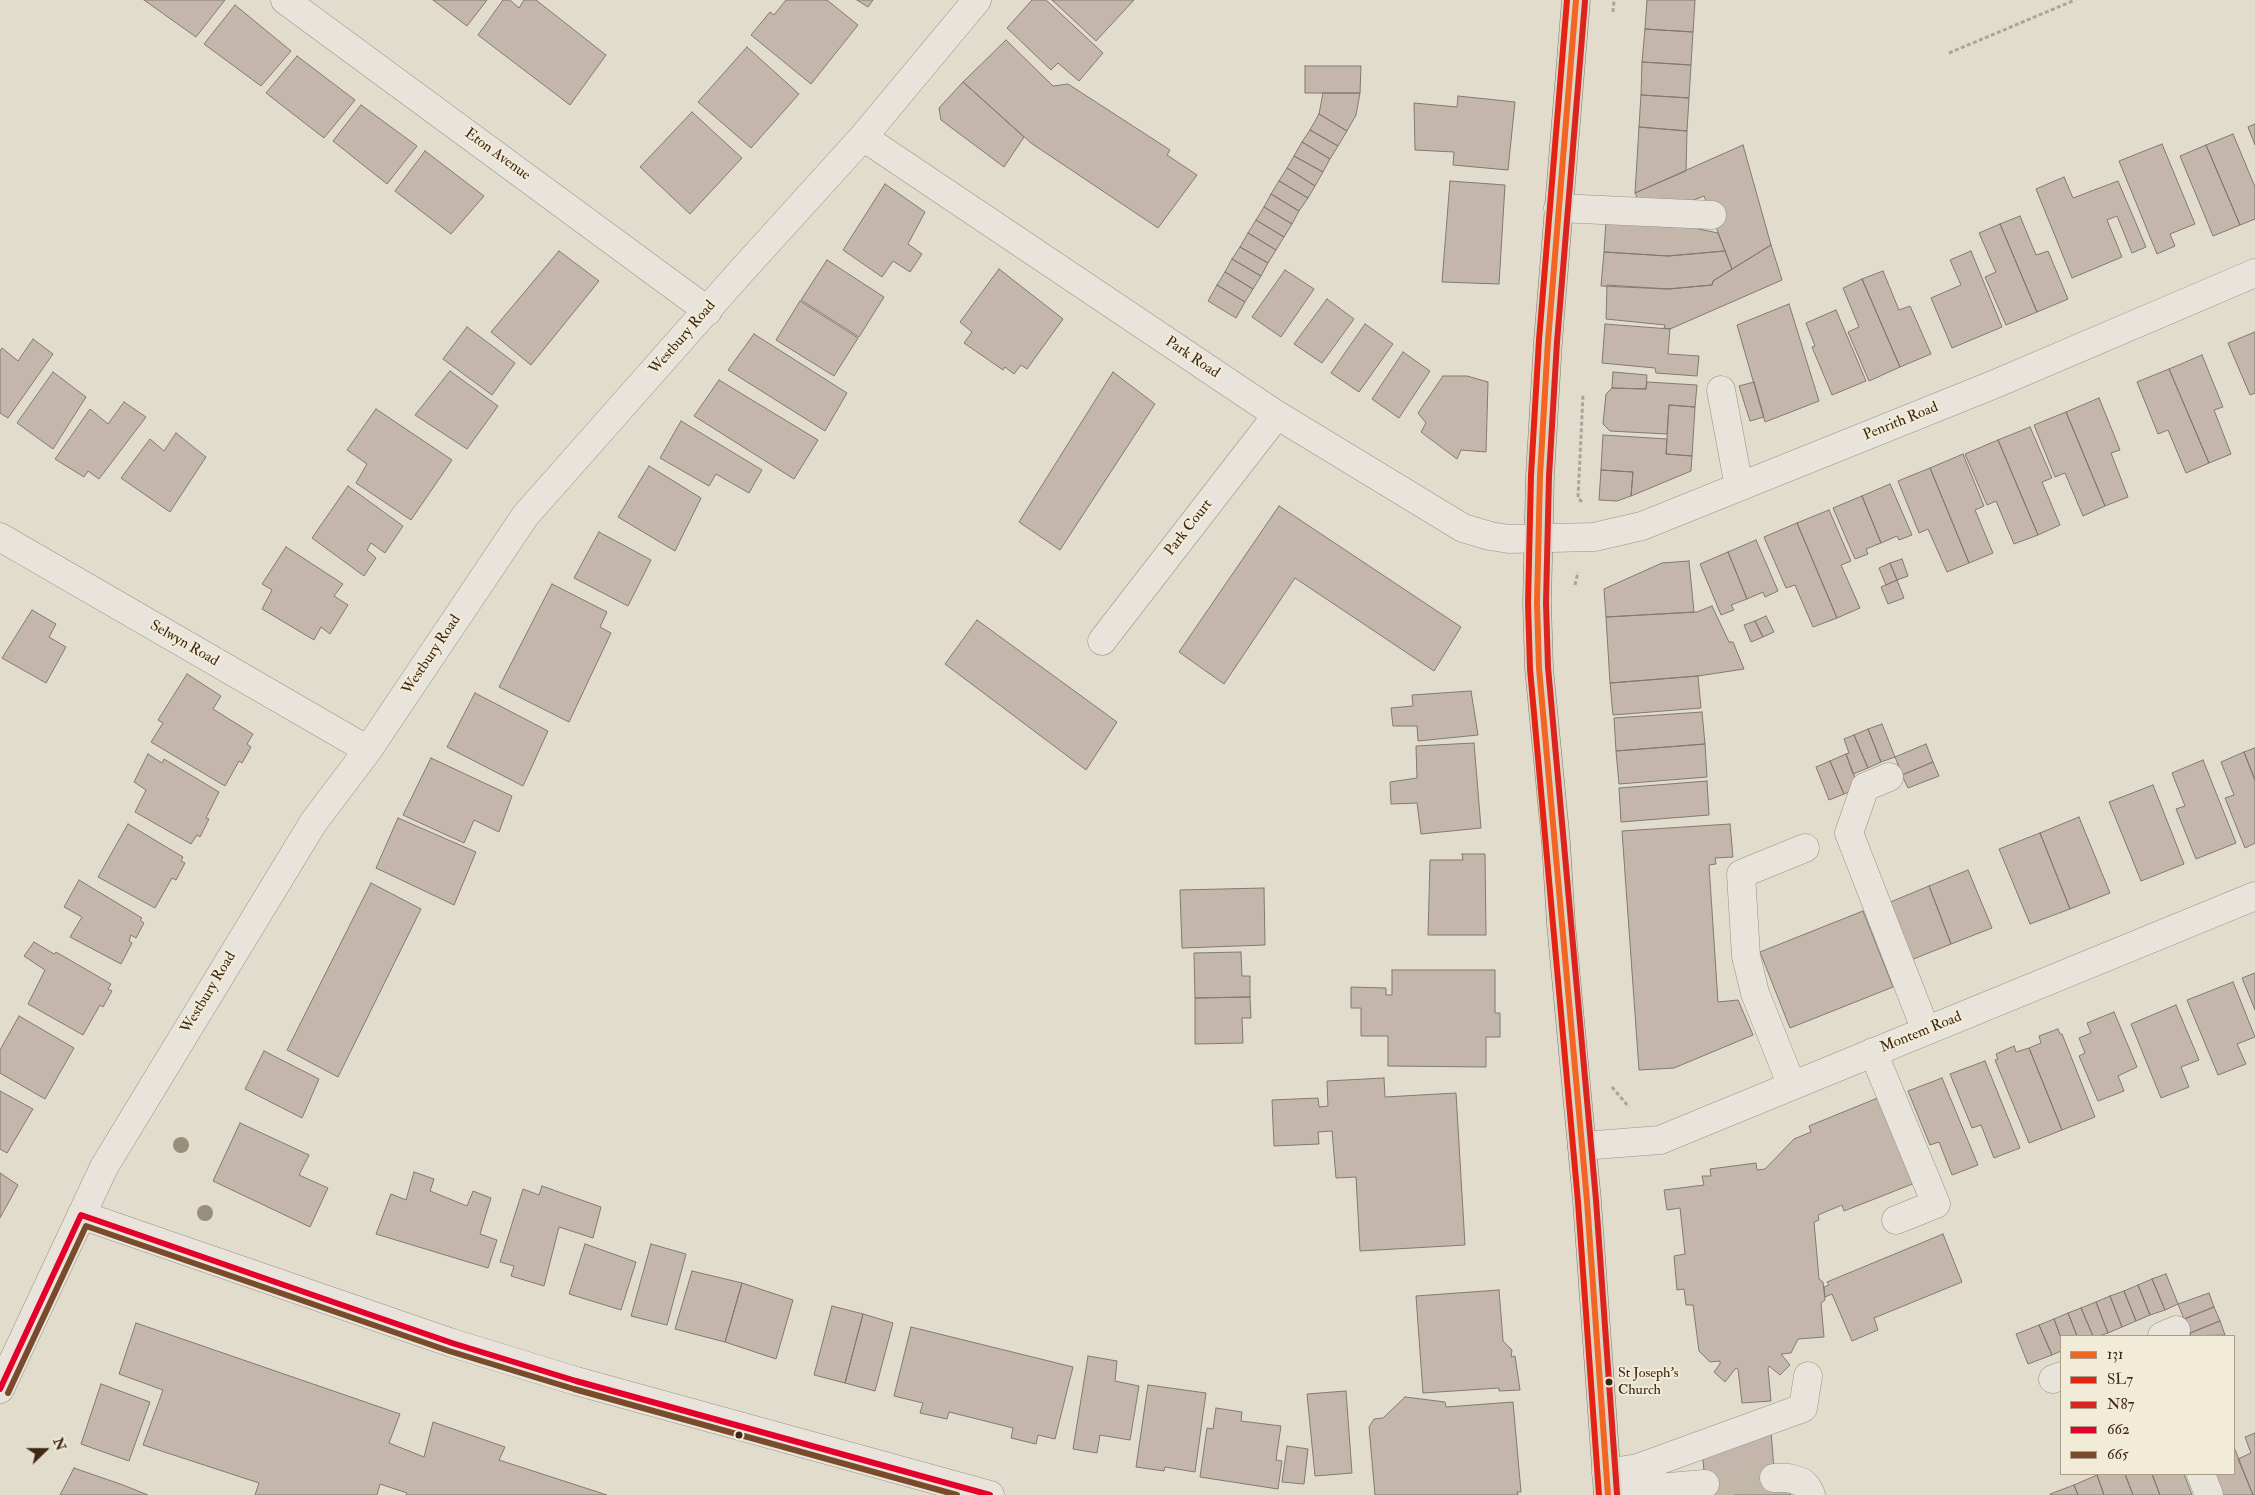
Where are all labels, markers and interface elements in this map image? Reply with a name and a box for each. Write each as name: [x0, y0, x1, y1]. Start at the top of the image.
street label: Eton Avenue: [461, 125, 533, 185]
street label: Westbury Road: [646, 297, 720, 379]
street label: Park Road: [1161, 333, 1223, 383]
street label: Penrith Road: [1861, 399, 1941, 445]
street label: Park Court: [1161, 496, 1217, 560]
street label: Westbury Road: [399, 612, 465, 698]
street label: Selwyn Road: [146, 617, 222, 671]
street label: Westbury Road: [178, 949, 240, 1037]
street label: Montem Road: [1878, 1008, 1964, 1058]
legend: [2060, 1335, 2235, 1475]
text: 131: [2107, 1345, 2123, 1364]
place label: St Joseph's Church: [1618, 1366, 1679, 1398]
text: SL7: [2107, 1370, 2133, 1389]
marker: St Joseph's Church: [1604, 1377, 1614, 1387]
text: N87: [2107, 1395, 2134, 1414]
text: 662: [2107, 1420, 2130, 1439]
north arrow: [20, 1425, 70, 1475]
unlabelled marker: [734, 1430, 744, 1440]
text: N: [49, 1435, 70, 1453]
text: 665: [2107, 1445, 2129, 1464]

